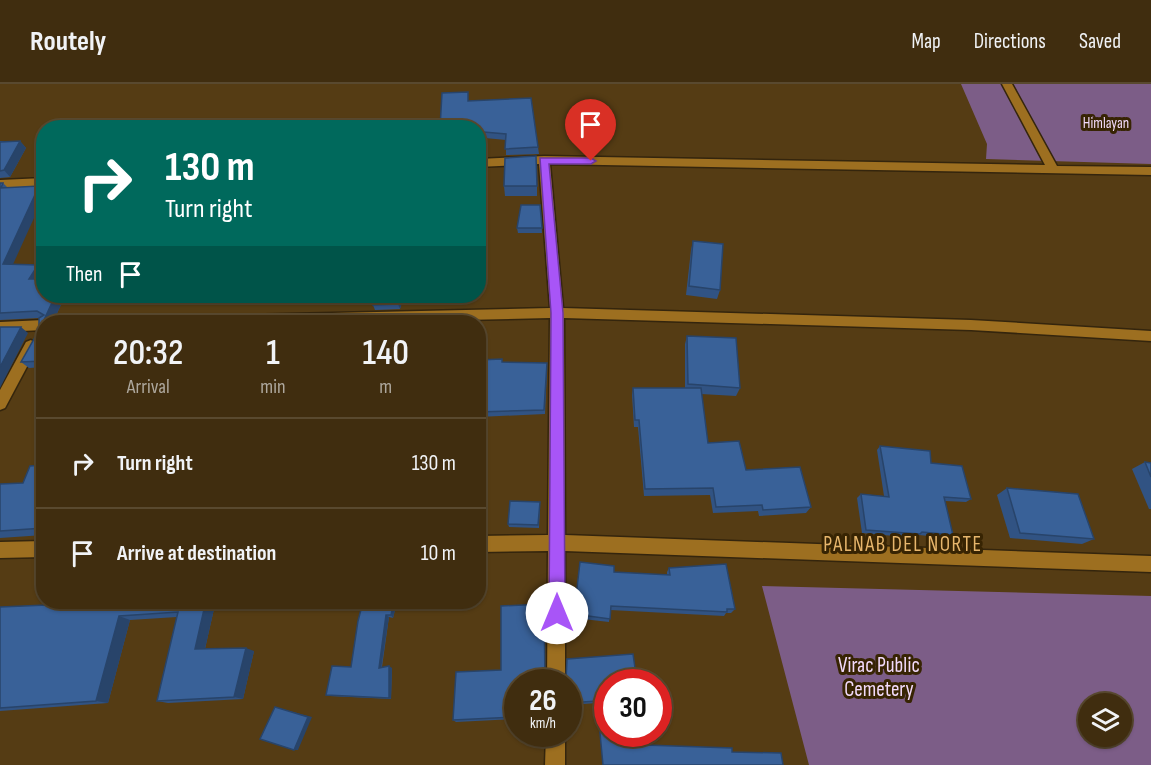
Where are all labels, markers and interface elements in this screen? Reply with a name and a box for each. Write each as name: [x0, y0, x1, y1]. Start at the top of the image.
text: Routely: [30, 25, 106, 58]
text: Map: [911, 29, 941, 54]
text: Directions: [974, 29, 1046, 54]
text: Saved: [1079, 29, 1121, 54]
pin: [565, 99, 616, 161]
icon: arrive: [574, 108, 607, 141]
park label: Himlayan: [1083, 114, 1129, 133]
text: 130 m: [165, 142, 255, 193]
icon: right: [66, 144, 144, 222]
text: Turn right: [165, 193, 252, 225]
icon: arrive: [114, 258, 147, 291]
text: Then: [66, 261, 102, 288]
text: 20:32: [113, 332, 183, 375]
text: 1: [266, 332, 280, 375]
text: 140: [363, 332, 409, 375]
text: Arrival: [127, 375, 170, 399]
text: min: [260, 375, 285, 399]
text: m: [379, 375, 392, 399]
icon: right: [66, 447, 99, 480]
text: Turn right: [117, 450, 193, 477]
text: 130 m: [412, 450, 456, 477]
district label: PALNAB DEL NORTE: [823, 532, 983, 557]
icon: arrive: [66, 537, 99, 570]
text: Arrive at destination: [117, 540, 276, 567]
text: 10 m: [421, 540, 456, 567]
position arrow: [525, 581, 589, 645]
park label: Virac Public Cemetery: [838, 653, 920, 702]
speed limit sign: 30: [594, 669, 672, 747]
text: 26: [529, 683, 557, 719]
map controls: [1078, 693, 1132, 747]
button: layers: [1078, 693, 1132, 747]
text: km/h: [530, 714, 556, 733]

